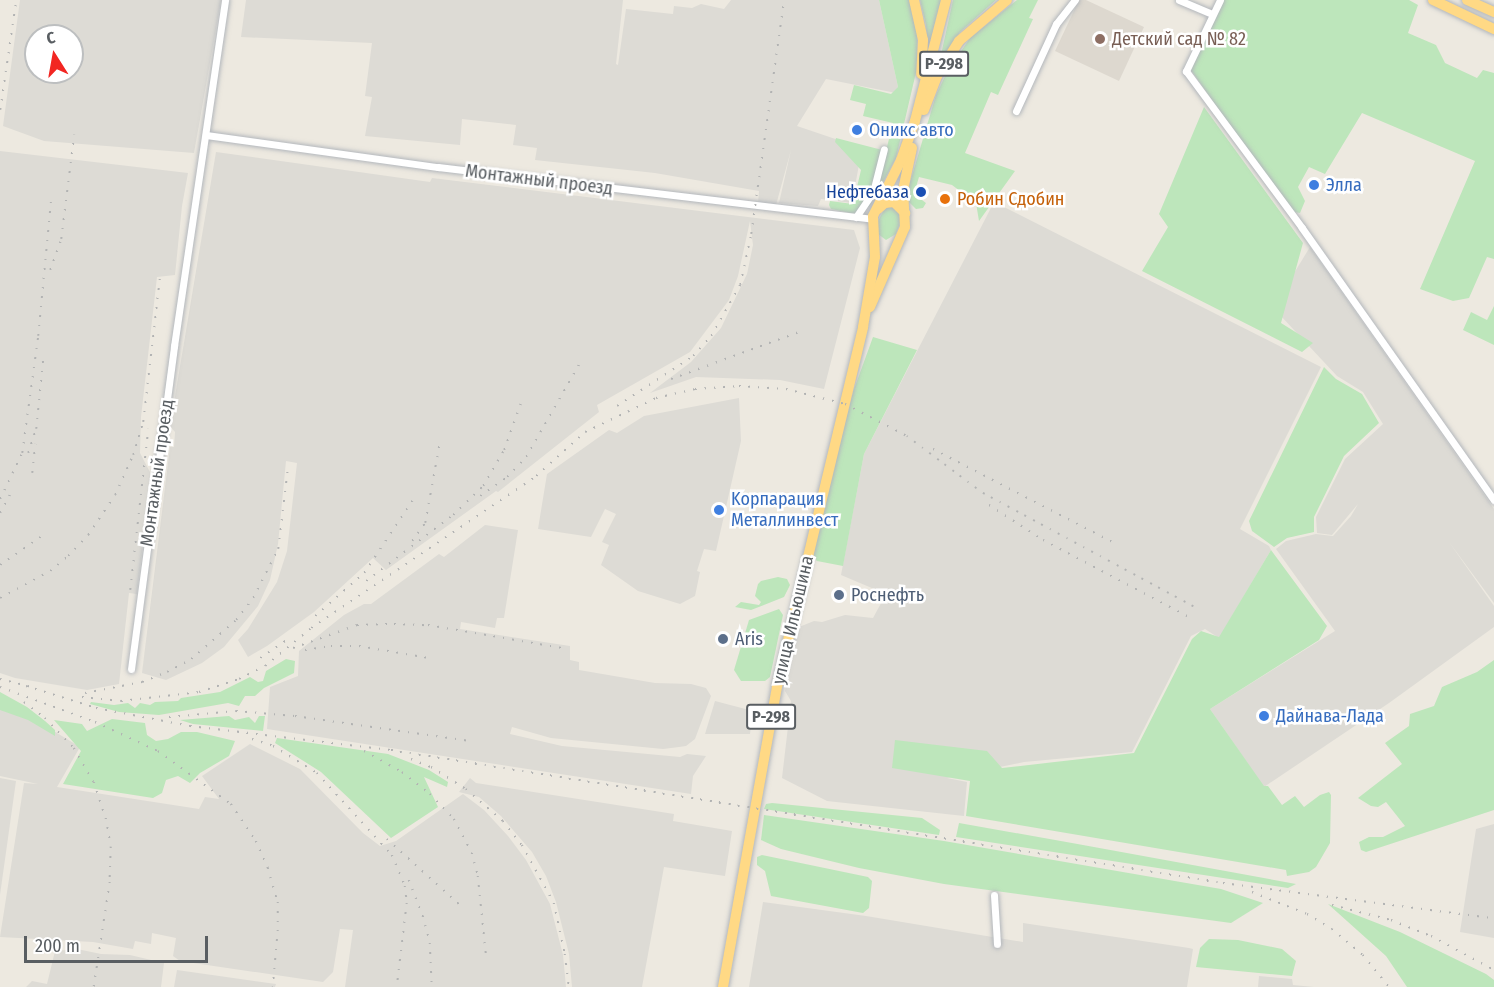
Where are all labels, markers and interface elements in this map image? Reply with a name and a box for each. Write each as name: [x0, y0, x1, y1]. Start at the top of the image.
north arrow: [24, 24, 84, 84]
text: С: [45, 28, 57, 48]
place label: Детский сад № 82: [1112, 28, 1246, 50]
marker: Детский сад № 82: [1093, 32, 1107, 46]
road number: Р-298: [918, 51, 970, 77]
place label: Оникс авто: [869, 119, 954, 141]
marker: Оникс авто: [850, 123, 864, 137]
street label: Монтажный проезд: [464, 160, 614, 200]
place label: Элла: [1326, 174, 1362, 196]
marker: Элла: [1307, 178, 1321, 192]
place label: Нефтебаза: [826, 181, 909, 203]
marker: Нефтебаза: [914, 185, 928, 199]
place label: Робин Сдобин: [957, 188, 1064, 210]
marker: Робин Сдобин: [938, 192, 952, 206]
street label: Монтажный проезд: [136, 398, 178, 548]
place label: Kорпарация Металлинвест: [731, 489, 838, 532]
marker: Kорпарация Металлинвест: [712, 503, 726, 517]
street label: улица Ильюшина: [768, 553, 818, 687]
place label: Роснефть: [851, 584, 924, 606]
marker: Роснефть: [832, 588, 846, 602]
place label: Aris: [735, 628, 763, 650]
marker: Aris: [716, 632, 730, 646]
road number: Р-298: [746, 704, 796, 730]
place label: Дайнава-Лада: [1276, 705, 1384, 727]
marker: Дайнава-Лада: [1257, 709, 1271, 723]
scale bar: [27, 924, 212, 962]
text: 200 m: [35, 935, 80, 957]

